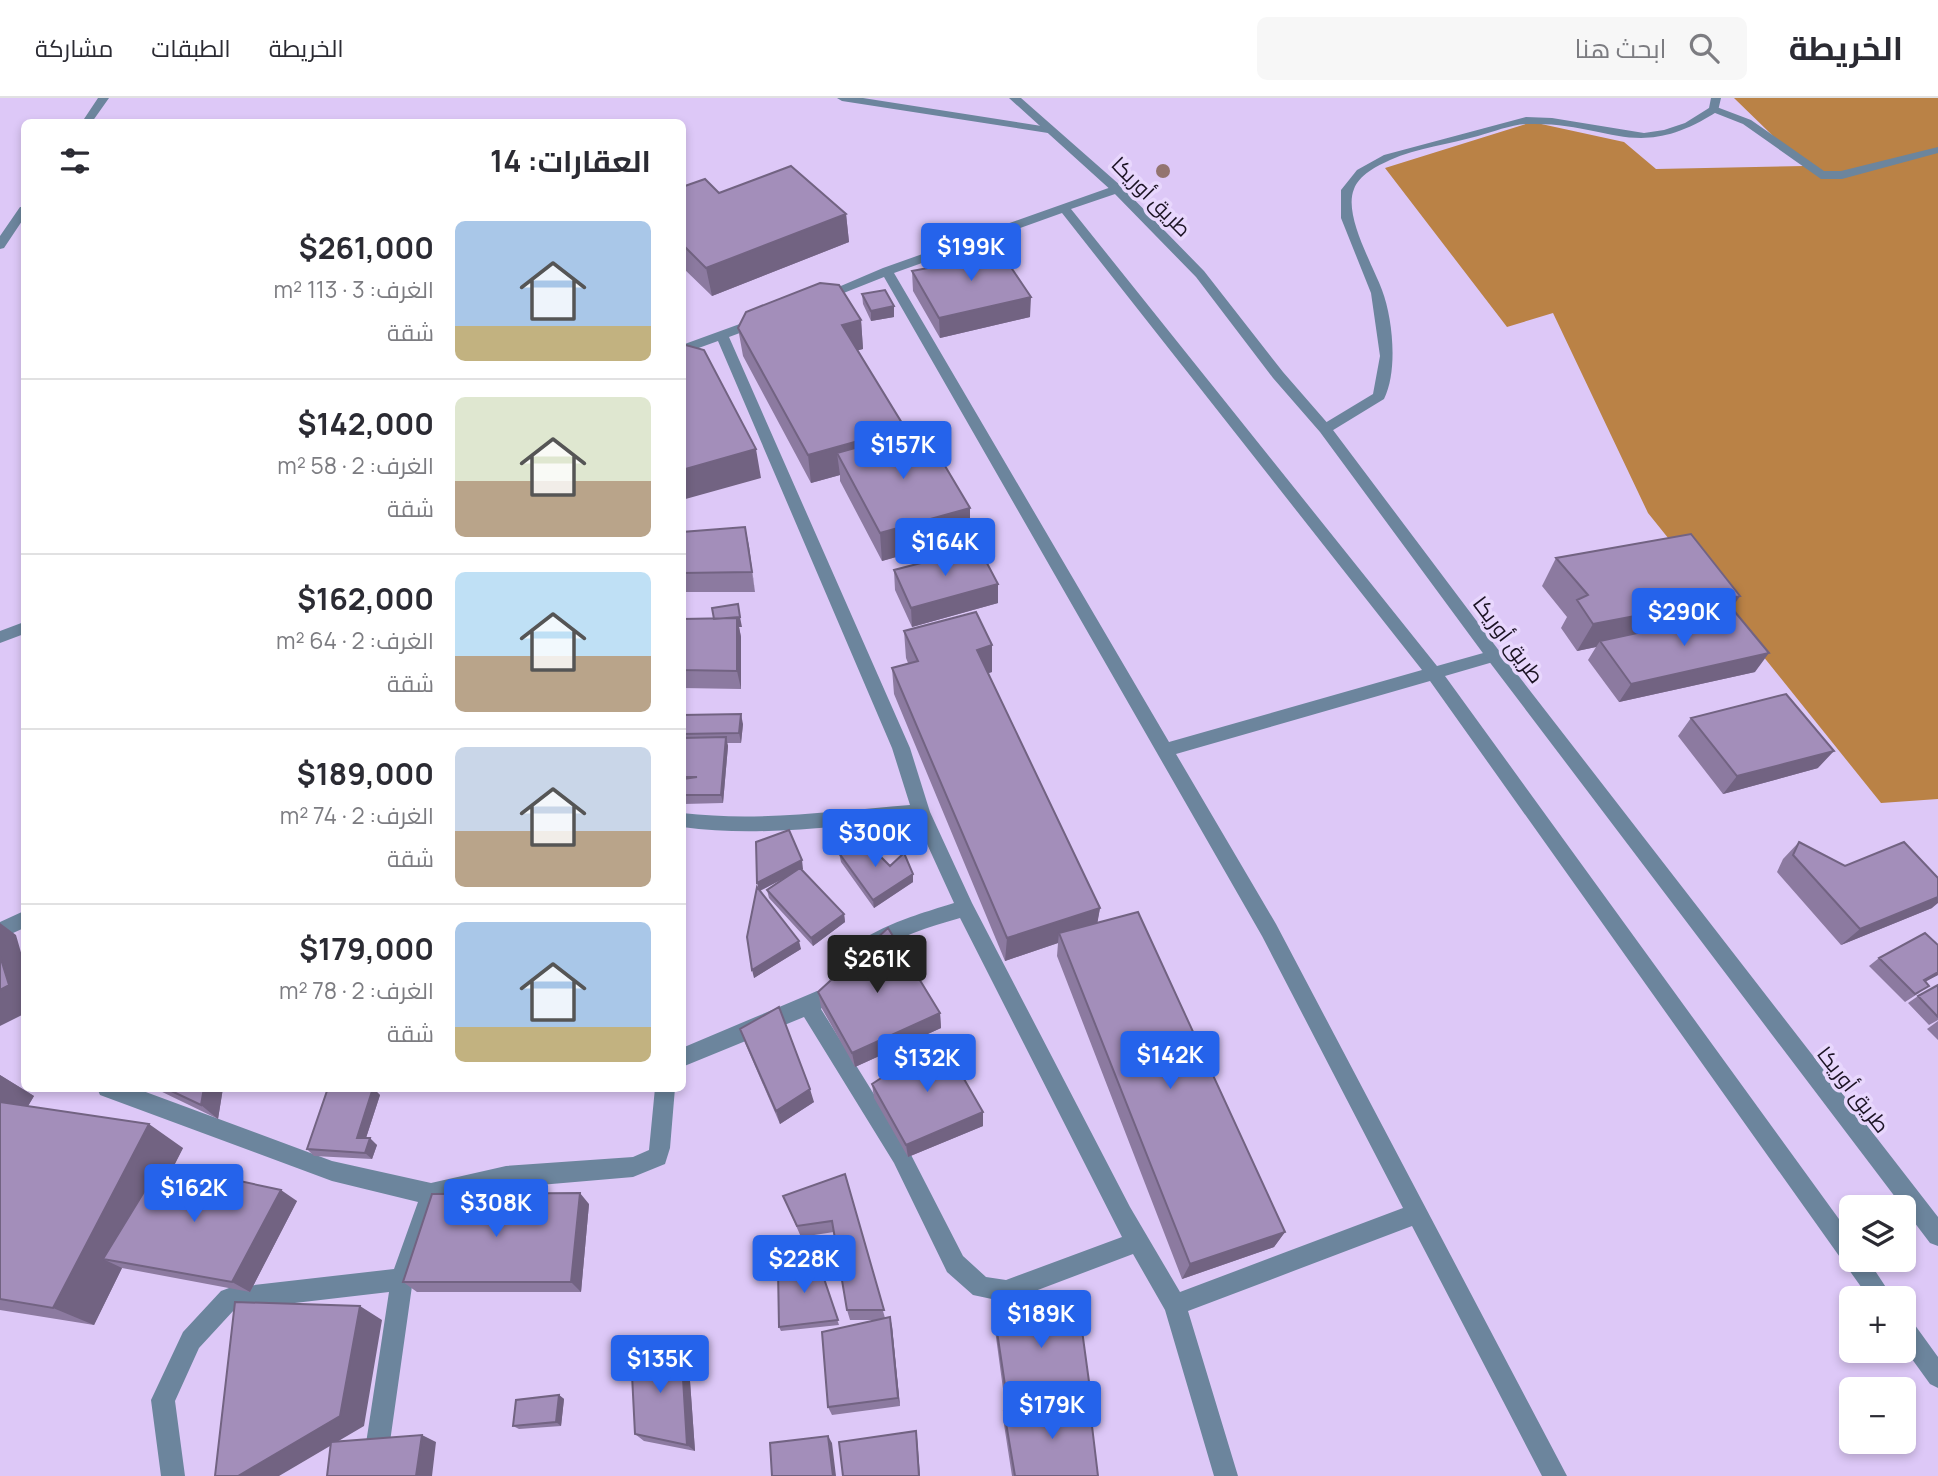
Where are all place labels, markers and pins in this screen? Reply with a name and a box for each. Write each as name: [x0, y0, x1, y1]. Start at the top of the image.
pin: $199K: [922, 223, 1020, 283]
pin: $157K: [854, 422, 952, 481]
pin: $164K: [896, 518, 994, 578]
pin: $290K: [1635, 588, 1733, 648]
pin: $300K: [826, 810, 924, 869]
pin: $261K: [828, 936, 926, 995]
pin: $142K: [1121, 1032, 1219, 1091]
pin: $132K: [878, 1034, 976, 1094]
pin: $162K: [145, 1164, 243, 1224]
pin: $308K: [447, 1180, 545, 1239]
pin: $228K: [755, 1236, 853, 1295]
pin: $189K: [992, 1290, 1090, 1350]
pin: $135K: [611, 1336, 709, 1395]
pin: $179K: [1003, 1382, 1101, 1441]

